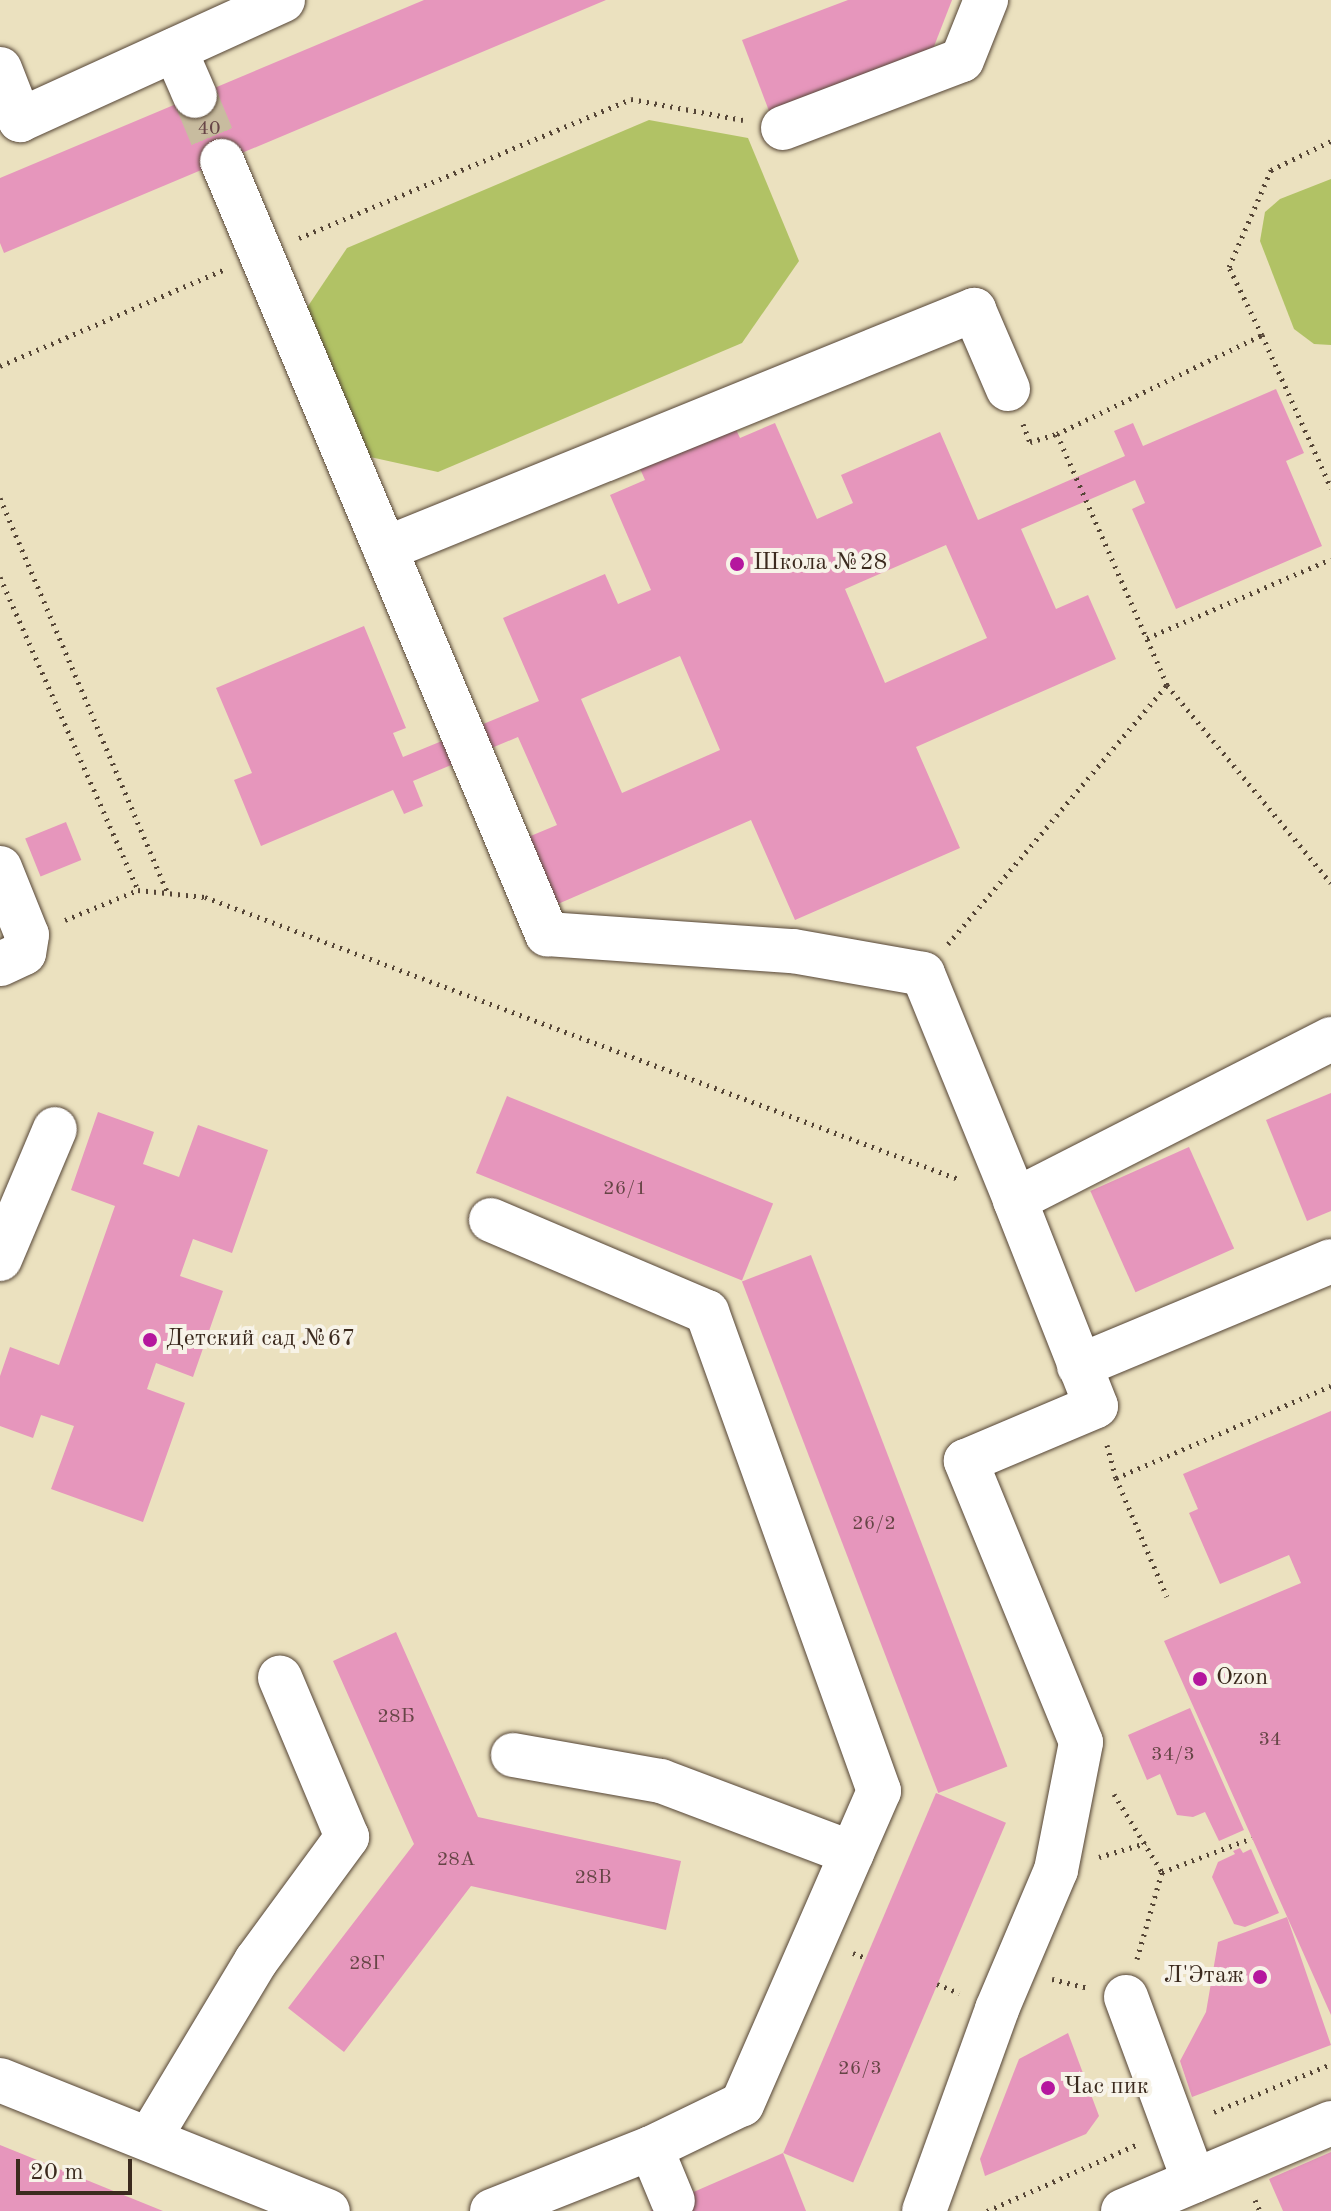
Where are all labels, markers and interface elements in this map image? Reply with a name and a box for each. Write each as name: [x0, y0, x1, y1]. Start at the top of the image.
house number: 40: [197, 117, 221, 141]
place label: Школа №28: [753, 550, 888, 578]
marker: Школа №28: [728, 555, 746, 573]
house number: 26/1: [603, 1177, 647, 1201]
place label: Детский сад №67: [166, 1326, 355, 1354]
marker: Детский сад №67: [141, 1331, 159, 1349]
house number: 26/2: [852, 1512, 896, 1536]
place label: Ozon: [1216, 1665, 1268, 1693]
marker: Ozon: [1191, 1670, 1209, 1688]
house number: 28Б: [377, 1705, 415, 1729]
house number: 34: [1258, 1728, 1282, 1752]
house number: 34/3: [1151, 1743, 1195, 1767]
house number: 28А: [437, 1848, 475, 1872]
house number: 28В: [575, 1866, 611, 1890]
house number: 28Г: [349, 1952, 385, 1976]
place label: Л'Этаж: [1164, 1963, 1244, 1991]
marker: Л'Этаж: [1251, 1968, 1269, 1986]
house number: 26/3: [838, 2057, 882, 2081]
place label: Час пик: [1064, 2074, 1149, 2102]
marker: Час пик: [1039, 2079, 1057, 2097]
scale bar: [20, 2143, 136, 2193]
text: 20 m: [30, 2161, 84, 2185]

